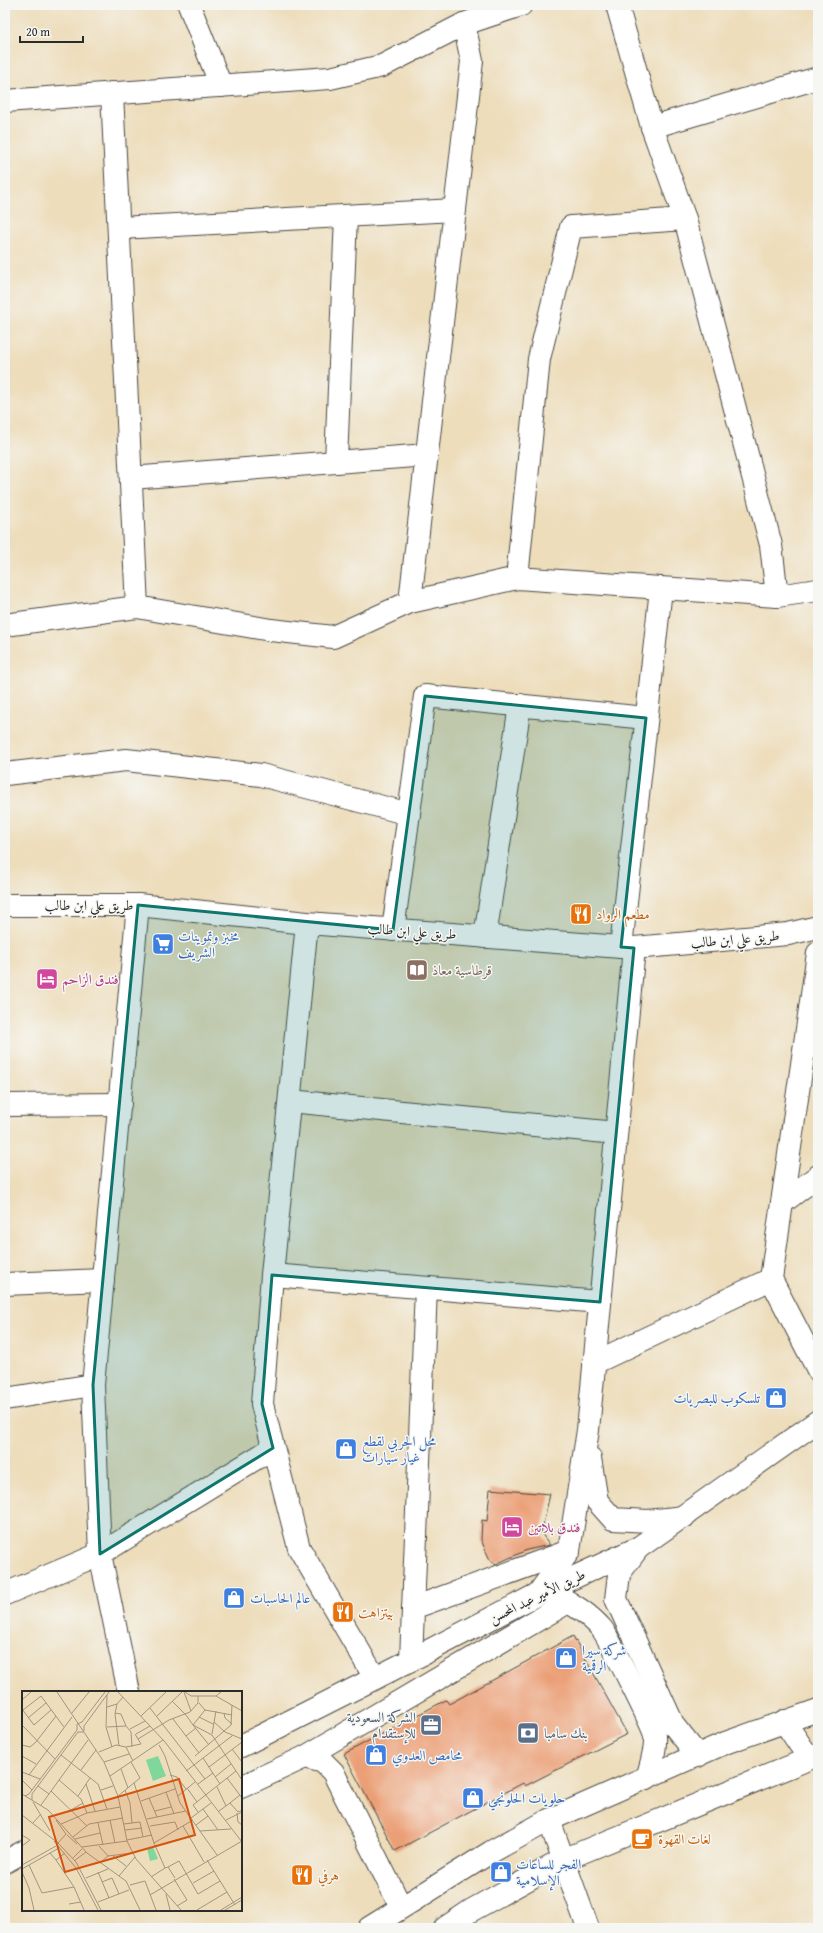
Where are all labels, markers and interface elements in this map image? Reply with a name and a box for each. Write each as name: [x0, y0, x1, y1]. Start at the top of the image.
scale bar: [20, 18, 83, 44]
text: 20 m: [26, 23, 50, 40]
street label: طريق علي ابن طالب: [44, 895, 134, 918]
restaurant icon: مطعم الرواد: [568, 901, 594, 927]
place label: مطعم الرواد: [596, 904, 650, 928]
street label: طريق علي ابن طالب: [367, 918, 457, 947]
street label: طريق علي ابن طالب: [690, 925, 781, 956]
place label: مخبز وتموينات الشريف: [178, 926, 239, 962]
supermarket icon: مخبز وتموينات الشريف: [150, 931, 176, 957]
library icon: قرطاسية معاذ: [404, 957, 430, 983]
place label: قرطاسية معاذ: [432, 960, 492, 980]
hotel icon: فندق الزاحم: [34, 966, 60, 992]
place label: فندق الزاحم: [62, 969, 119, 993]
shop icon: تلسكوب للبصريات: [763, 1385, 789, 1411]
place label: تلسكوب للبصريات: [673, 1388, 760, 1408]
place label: محل الحربي لقطع غيار سيارات: [362, 1431, 437, 1467]
shop icon: محل الحربي لقطع غيار سيارات: [333, 1436, 359, 1462]
hotel icon: فندق بلاتين: [499, 1514, 525, 1540]
place label: فندق بلاتين: [528, 1517, 580, 1537]
street label: طريق الأمير عبد المحسن: [485, 1564, 589, 1628]
shop icon: عالم الحاسبات: [221, 1585, 247, 1611]
place label: عالم الحاسبات: [250, 1588, 311, 1611]
restaurant icon: بيتزاهت: [330, 1599, 356, 1625]
place label: بيتزاهت: [358, 1602, 393, 1622]
place label: شركة سيرا الرقمية: [582, 1640, 627, 1676]
shop icon: شركة سيرا الرقمية: [553, 1645, 579, 1671]
inset map: [22, 1691, 242, 1911]
place label: الشركة السعودية للإستقدام: [347, 1707, 416, 1746]
office icon: الشركة السعودية للإستقدام: [418, 1712, 444, 1738]
bank icon: بنك سامبا: [515, 1720, 541, 1746]
place label: بنك سامبا: [544, 1723, 588, 1743]
shop icon: محامص العدوي: [363, 1742, 389, 1768]
place label: محامص العدوي: [392, 1745, 463, 1767]
shop icon: حلويات الحلونجي: [460, 1785, 486, 1811]
place label: حلويات الحلونجي: [488, 1788, 565, 1811]
cafe icon: لغات القهوة: [629, 1826, 655, 1852]
place label: لغات القهوة: [658, 1829, 711, 1849]
place label: الفجر للساعات الإسلامية: [516, 1854, 581, 1891]
shop icon: الفجر للساعات الإسلامية: [488, 1859, 514, 1885]
restaurant icon: هرفي: [289, 1862, 315, 1888]
place label: هرفي: [318, 1865, 339, 1887]

